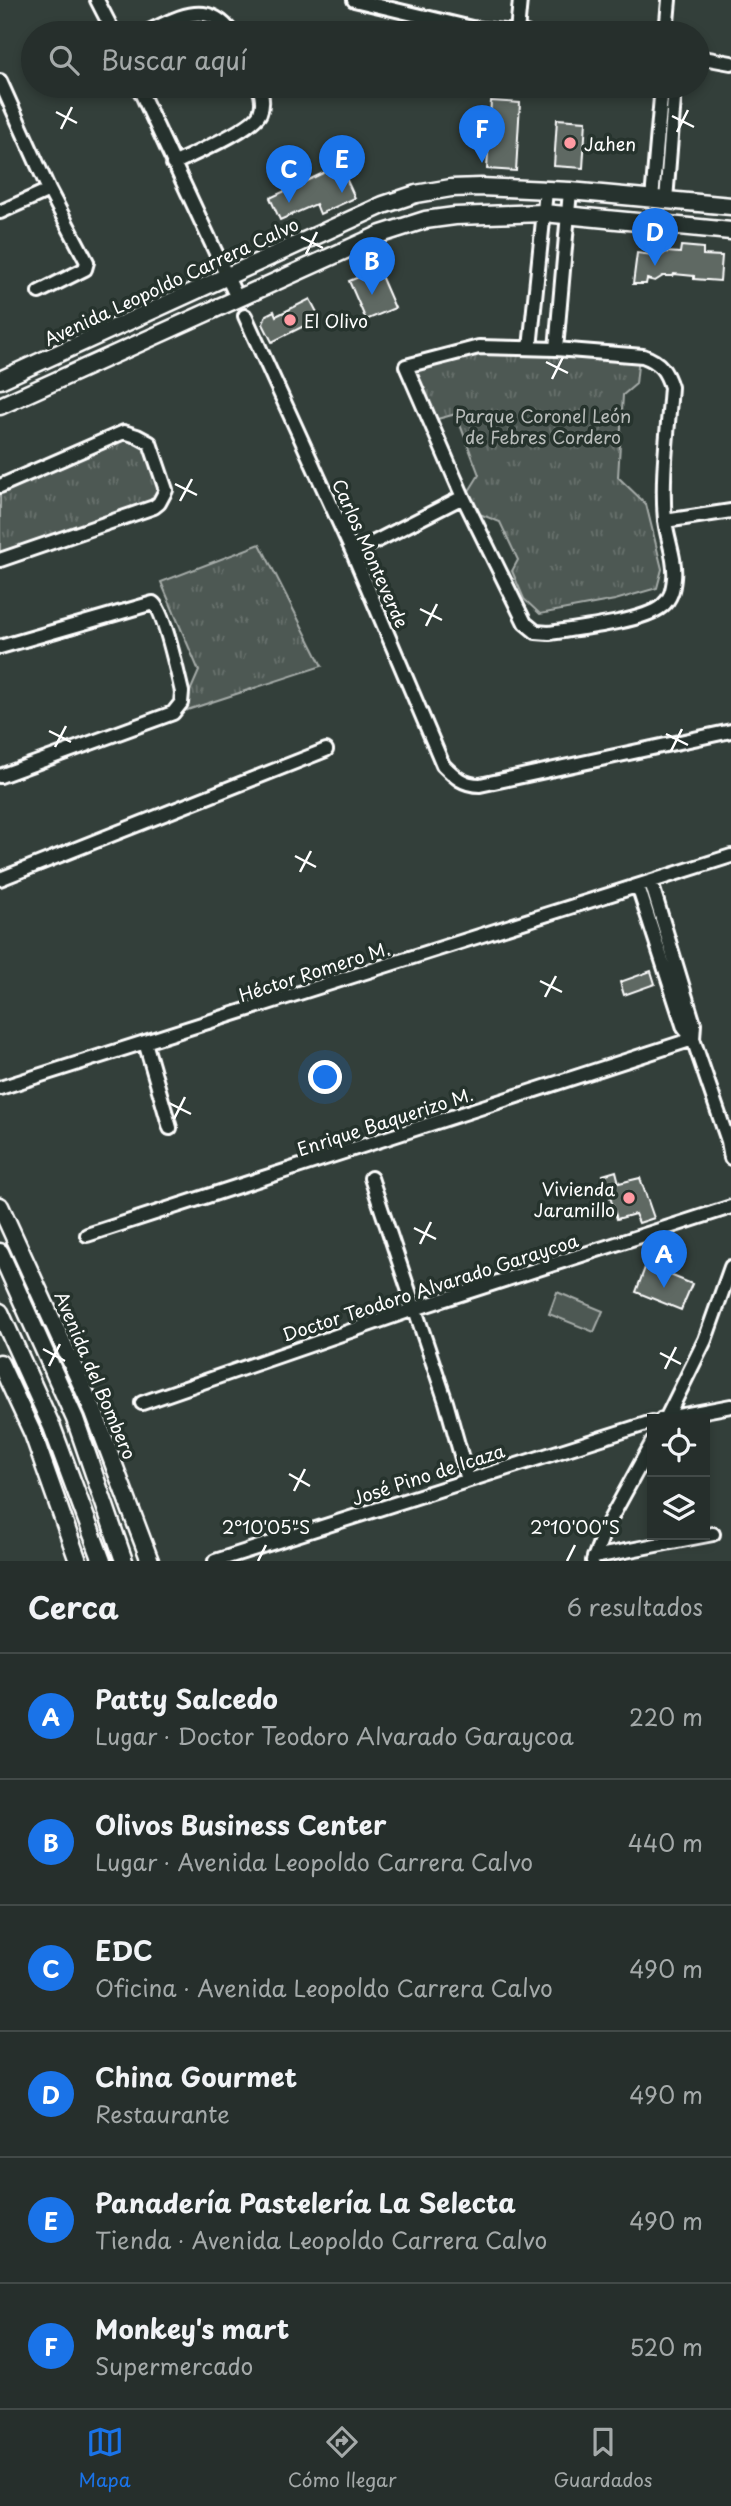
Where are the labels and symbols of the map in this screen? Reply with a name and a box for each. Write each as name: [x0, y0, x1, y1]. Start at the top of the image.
pin: F: [459, 105, 505, 163]
place label: Jahen: [584, 130, 636, 157]
pin: E: [319, 135, 365, 193]
marker: Jahen: [562, 135, 578, 151]
pin: C: [266, 145, 312, 203]
pin: D: [632, 208, 678, 266]
street label: Avenida Leopoldo Carrera Calvo: [39, 210, 303, 352]
pin: B: [349, 237, 395, 295]
place label: El Olivo: [304, 307, 368, 334]
marker: El Olivo: [282, 312, 298, 328]
park label: Parque Coronel León de Febres Cordero: [455, 402, 631, 450]
street label: Carlos Monteverde: [326, 474, 416, 632]
street label: Héctor Romero M.: [235, 934, 393, 1008]
your location: [308, 1060, 342, 1094]
street label: Enrique Baquerizo M.: [294, 1080, 476, 1162]
place label: Vivienda Jaramillo: [534, 1175, 615, 1223]
marker: Vivienda Jaramillo: [621, 1190, 637, 1206]
street label: Doctor Teodoro Alvarado Garaycoa: [278, 1226, 582, 1348]
pin: A: [641, 1230, 687, 1288]
street label: Avenida del Bombero: [48, 1287, 144, 1463]
street label: José Pino de Icaza: [348, 1436, 509, 1511]
text: 2°10'05"S: [222, 1513, 310, 1540]
text: 2°10'00"S: [530, 1513, 620, 1540]

